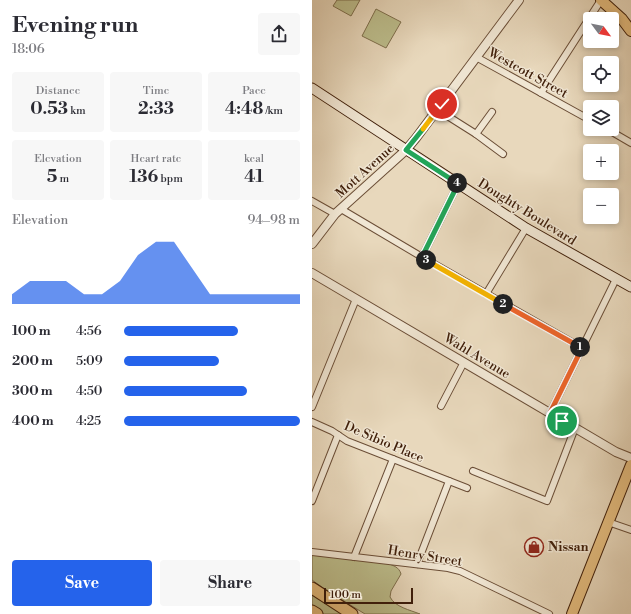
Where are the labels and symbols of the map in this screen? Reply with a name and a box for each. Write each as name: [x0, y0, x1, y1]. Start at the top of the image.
north arrow: [583, 12, 619, 48]
street label: Westcott Street: [484, 44, 571, 102]
pin: [425, 87, 459, 121]
street label: Mott Avenue: [332, 140, 398, 202]
pin: 4: [447, 173, 467, 193]
street label: Doughty Boulevard: [475, 175, 580, 249]
pin: 3: [416, 250, 436, 270]
pin: 2: [493, 294, 513, 314]
street label: Wahl Avenue: [440, 329, 513, 382]
pin: 1: [570, 337, 590, 357]
pin: [545, 404, 579, 438]
street label: De Sibio Place: [342, 418, 427, 466]
shop icon: Nissan: [523, 536, 545, 558]
place label: Nissan: [548, 539, 589, 555]
street label: Henry Street: [387, 542, 464, 570]
scale bar: [324, 586, 413, 605]

